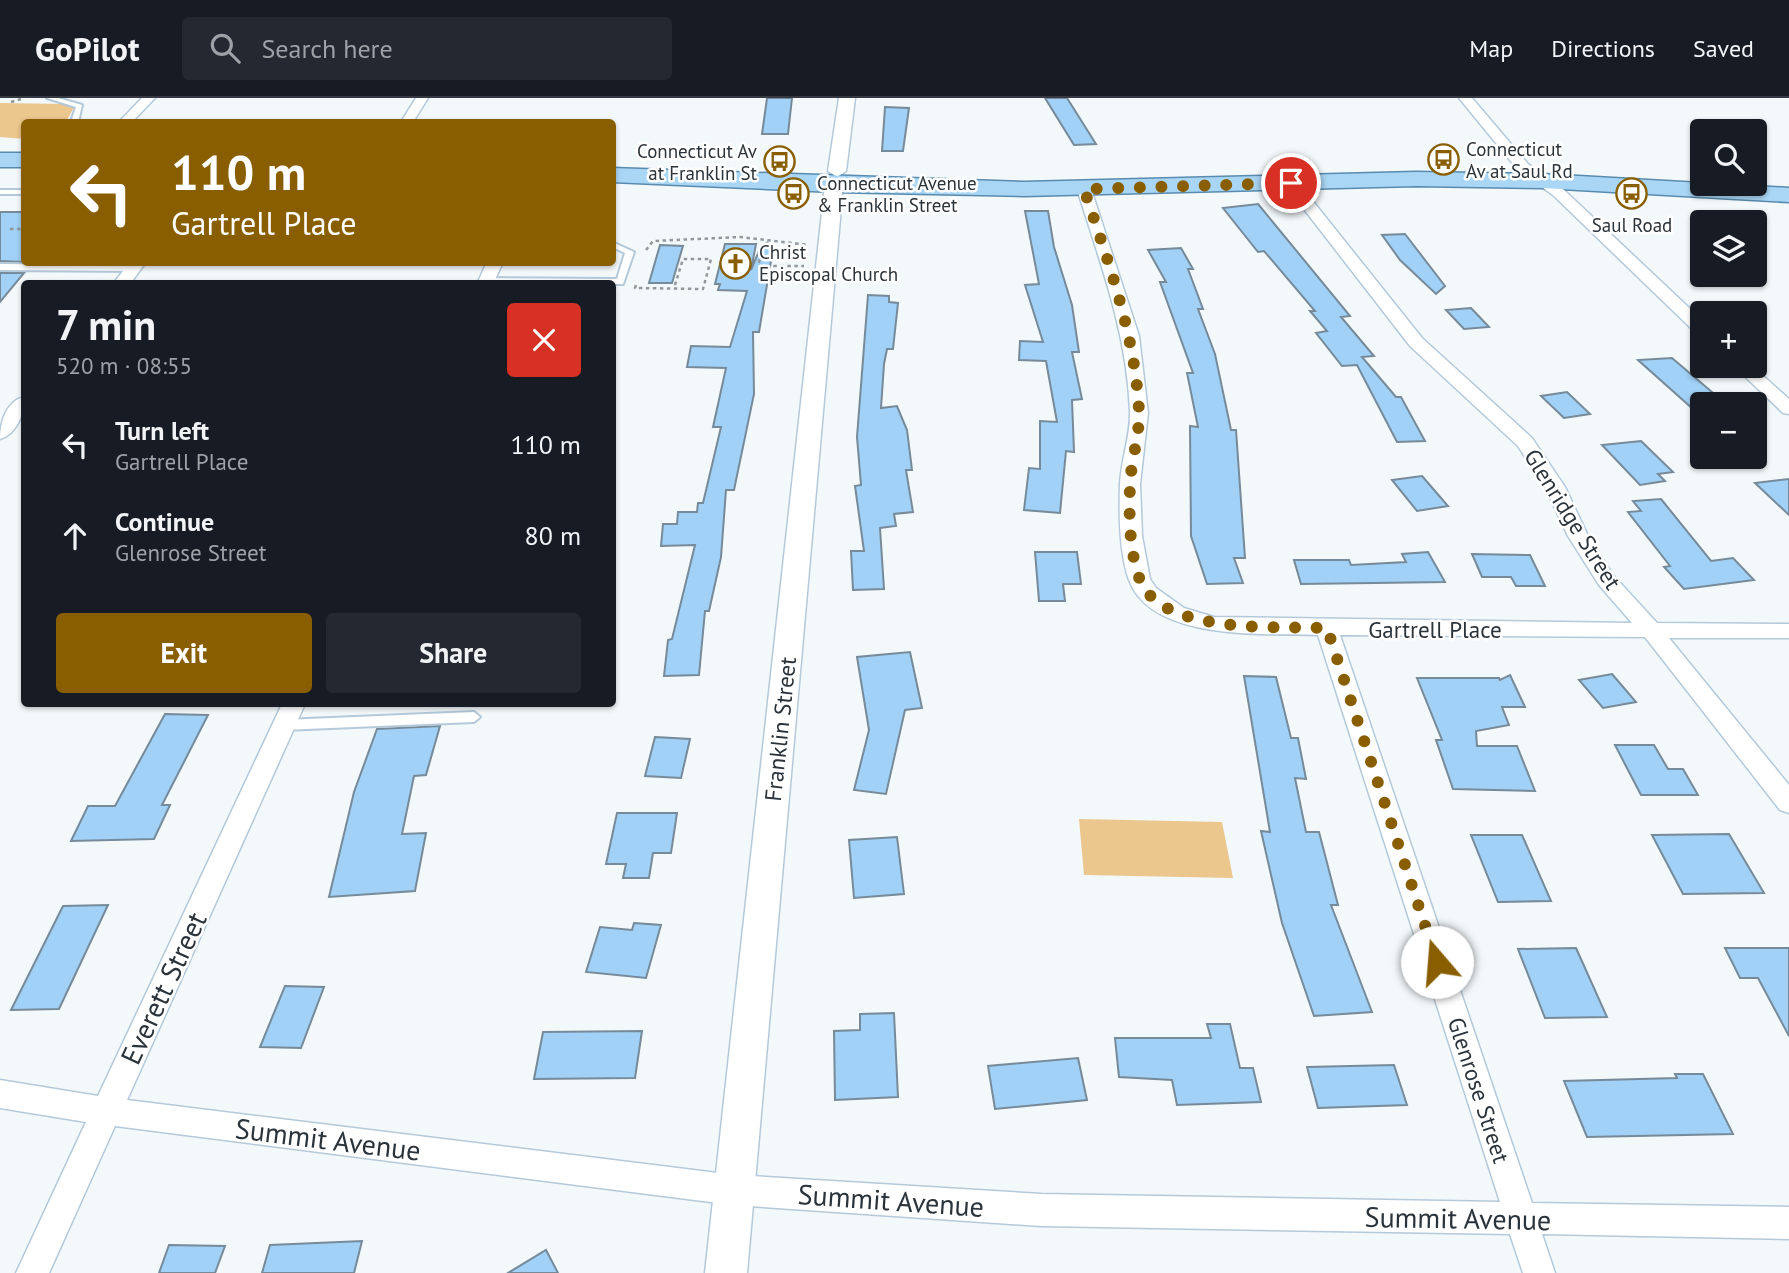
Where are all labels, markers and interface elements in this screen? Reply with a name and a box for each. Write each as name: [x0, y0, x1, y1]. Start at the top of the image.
search box: [182, 17, 672, 80]
text: GoPilot: [35, 27, 140, 70]
icon: search: [206, 29, 244, 67]
text: Search here: [262, 32, 393, 65]
text: Map: [1469, 33, 1513, 64]
text: Directions: [1551, 33, 1655, 64]
text: Saved: [1693, 33, 1754, 64]
map controls: [1690, 119, 1767, 469]
button: search: [1690, 119, 1767, 196]
place label: Connecticut Av at Saul Rd: [1466, 137, 1573, 183]
place label: Connecticut Av at Franklin St: [637, 139, 758, 185]
text: 110 m: [171, 140, 306, 204]
bus stop icon: Connecticut Av at Saul Rd: [1426, 143, 1460, 177]
bus stop icon: Connecticut Av at Franklin St: [763, 145, 797, 179]
icon: left: [56, 147, 147, 238]
pin: [1261, 153, 1321, 213]
icon: arrive: [1272, 164, 1310, 202]
place label: Connecticut Avenue & Franklin Street: [817, 171, 977, 217]
bus stop icon: Connecticut Avenue & Franklin Street: [777, 177, 811, 211]
bus stop icon: Saul Road: [1615, 177, 1649, 211]
text: Gartrell Place: [171, 202, 357, 244]
button: layers: [1690, 210, 1767, 287]
place label: Saul Road: [1592, 213, 1672, 237]
place label: Christ Episcopal Church: [759, 240, 898, 286]
church icon: Christ Episcopal Church: [719, 246, 753, 280]
text: 7 min: [56, 297, 156, 352]
button: +: [1690, 301, 1767, 378]
button: close: [507, 303, 581, 377]
text: 520 m · 08:55: [56, 351, 192, 380]
button: −: [1690, 392, 1767, 469]
text: Turn left: [115, 414, 209, 447]
icon: left: [56, 426, 94, 464]
text: 110 m: [510, 428, 581, 461]
street label: Glenridge Street: [1518, 443, 1628, 595]
text: Gartrell Place: [115, 447, 248, 476]
text: Continue: [115, 505, 214, 538]
icon: ahead: [56, 517, 94, 555]
text: 80 m: [525, 519, 581, 552]
text: Glenrose Street: [115, 538, 266, 567]
button: Exit: [56, 613, 312, 693]
button: Share: [326, 613, 581, 693]
street label: Gartrell Place: [1368, 615, 1502, 644]
street label: Franklin Street: [758, 655, 802, 803]
street label: Everett Street: [112, 905, 215, 1070]
position arrow: [1400, 925, 1474, 999]
street label: Glenrose Street: [1442, 1013, 1516, 1167]
street label: Summit Avenue: [233, 1109, 423, 1169]
street label: Summit Avenue: [797, 1175, 985, 1225]
street label: Summit Avenue: [1364, 1198, 1552, 1238]

